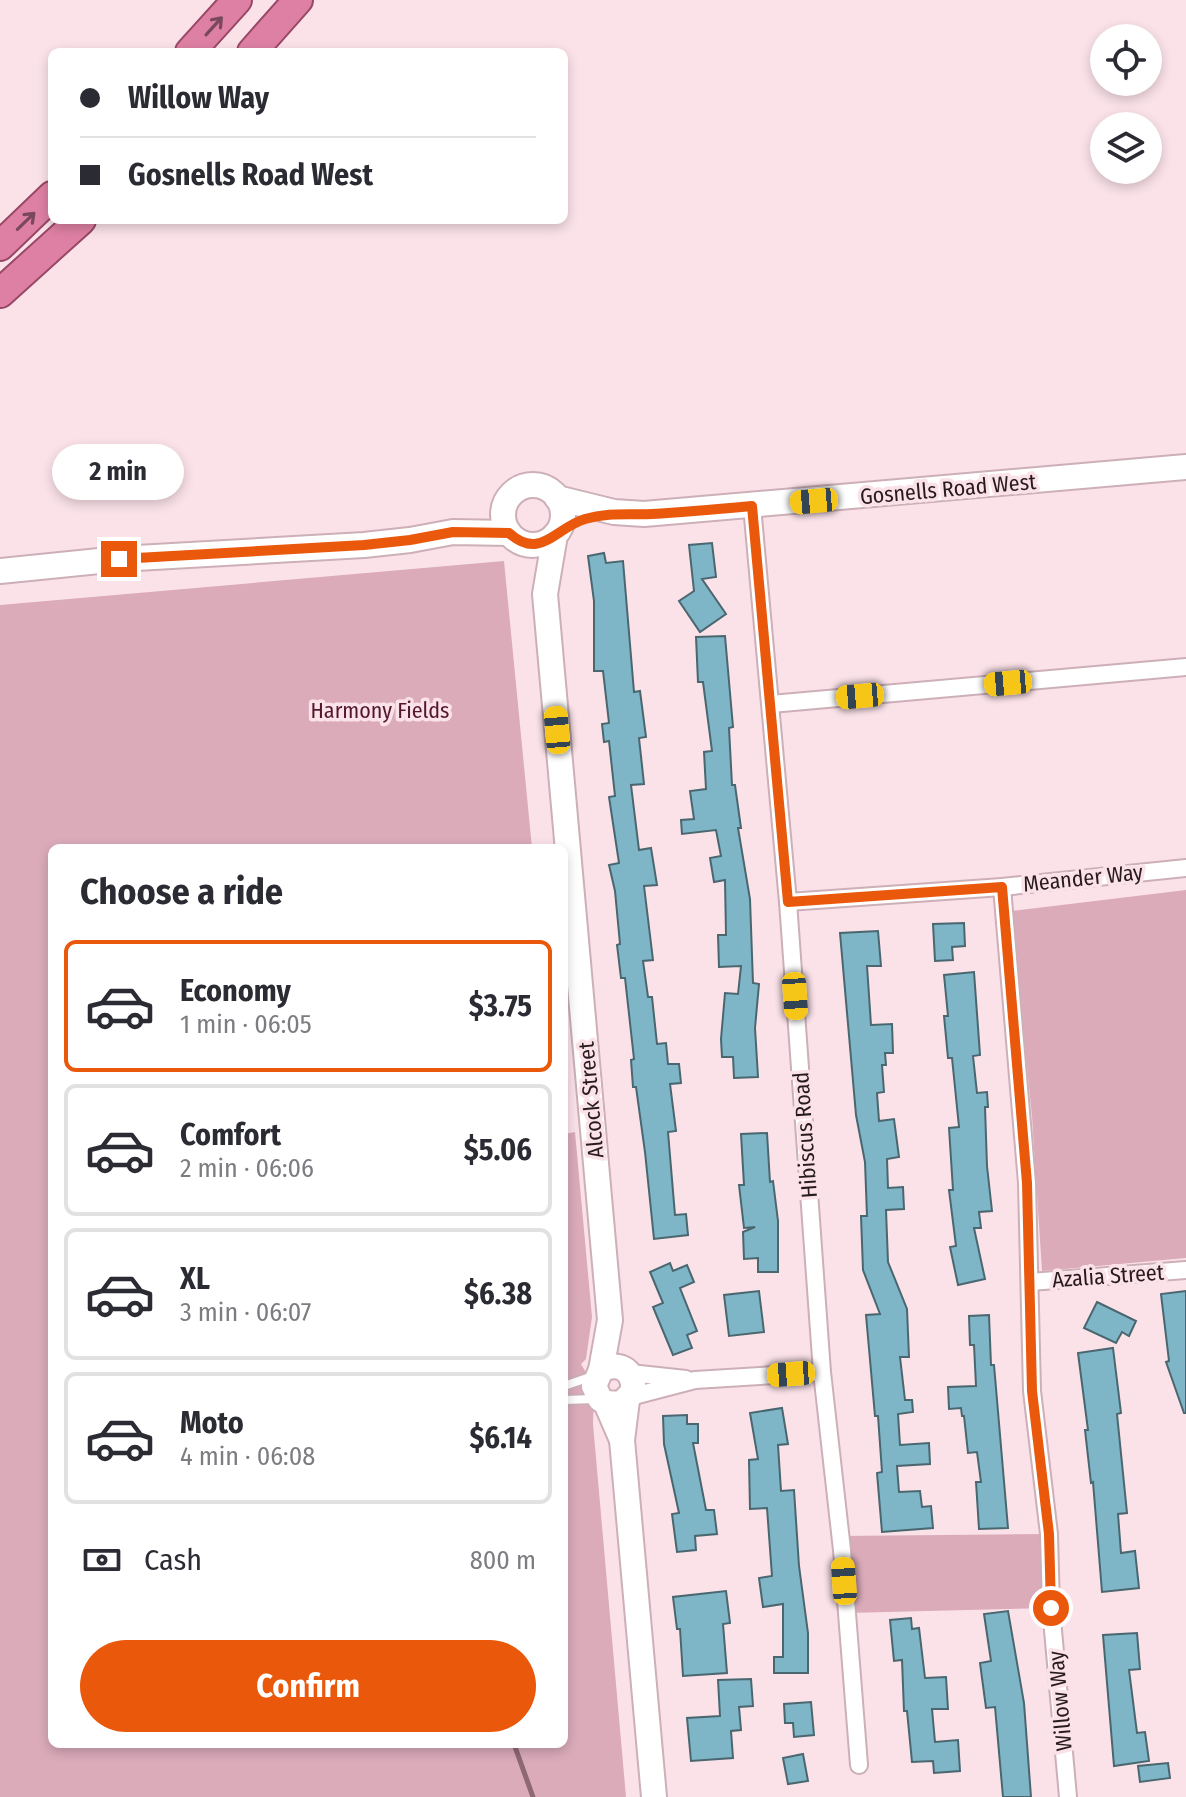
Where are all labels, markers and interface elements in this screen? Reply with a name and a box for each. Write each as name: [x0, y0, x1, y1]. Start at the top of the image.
one-way arrow: [204, 16, 223, 36]
map controls: [1090, 24, 1162, 184]
button: locate: [1090, 24, 1162, 96]
text: Willow Way: [128, 80, 269, 116]
button: layers: [1090, 112, 1162, 184]
text: Gosnells Road West: [128, 157, 373, 193]
one-way arrow: [16, 212, 35, 231]
callout: 2 min: [53, 443, 185, 499]
text: 2 min: [89, 456, 147, 487]
street label: Gosnells Road West: [859, 468, 1038, 510]
car: [789, 487, 839, 515]
route end: [101, 541, 137, 577]
car: [983, 669, 1033, 697]
car: [835, 682, 885, 710]
park label: Harmony Fields: [311, 697, 449, 724]
car: [543, 705, 571, 755]
street label: Meander Way: [1022, 858, 1144, 898]
text: Choose a ride: [80, 870, 283, 914]
icon: car: [84, 970, 156, 1042]
car: [781, 971, 809, 1021]
text: Economy: [180, 973, 291, 1009]
text: $3.75: [469, 988, 532, 1024]
text: 1 min · 06:05: [180, 1009, 312, 1040]
street label: Alcock Street: [572, 1040, 610, 1159]
street label: Hibiscus Road: [787, 1071, 823, 1199]
icon: car: [84, 1114, 156, 1186]
text: Comfort: [180, 1117, 281, 1153]
text: $5.06: [464, 1132, 532, 1168]
text: 2 min · 06:06: [180, 1153, 314, 1184]
icon: car: [84, 1258, 156, 1330]
street label: Azalia Street: [1051, 1259, 1166, 1293]
text: XL: [180, 1261, 210, 1297]
text: $6.38: [464, 1276, 532, 1312]
text: 3 min · 06:07: [180, 1297, 311, 1328]
car: [766, 1360, 816, 1388]
icon: car: [84, 1402, 156, 1474]
text: Moto: [180, 1405, 244, 1441]
text: $6.14: [469, 1420, 532, 1456]
text: 4 min · 06:08: [180, 1441, 315, 1472]
icon: cash: [80, 1538, 124, 1582]
text: Cash: [144, 1542, 202, 1578]
text: 800 m: [470, 1545, 536, 1576]
car: [830, 1556, 858, 1606]
route start: [1033, 1590, 1069, 1626]
button: Confirm: [80, 1640, 536, 1732]
street label: Willow Way: [1042, 1649, 1078, 1752]

